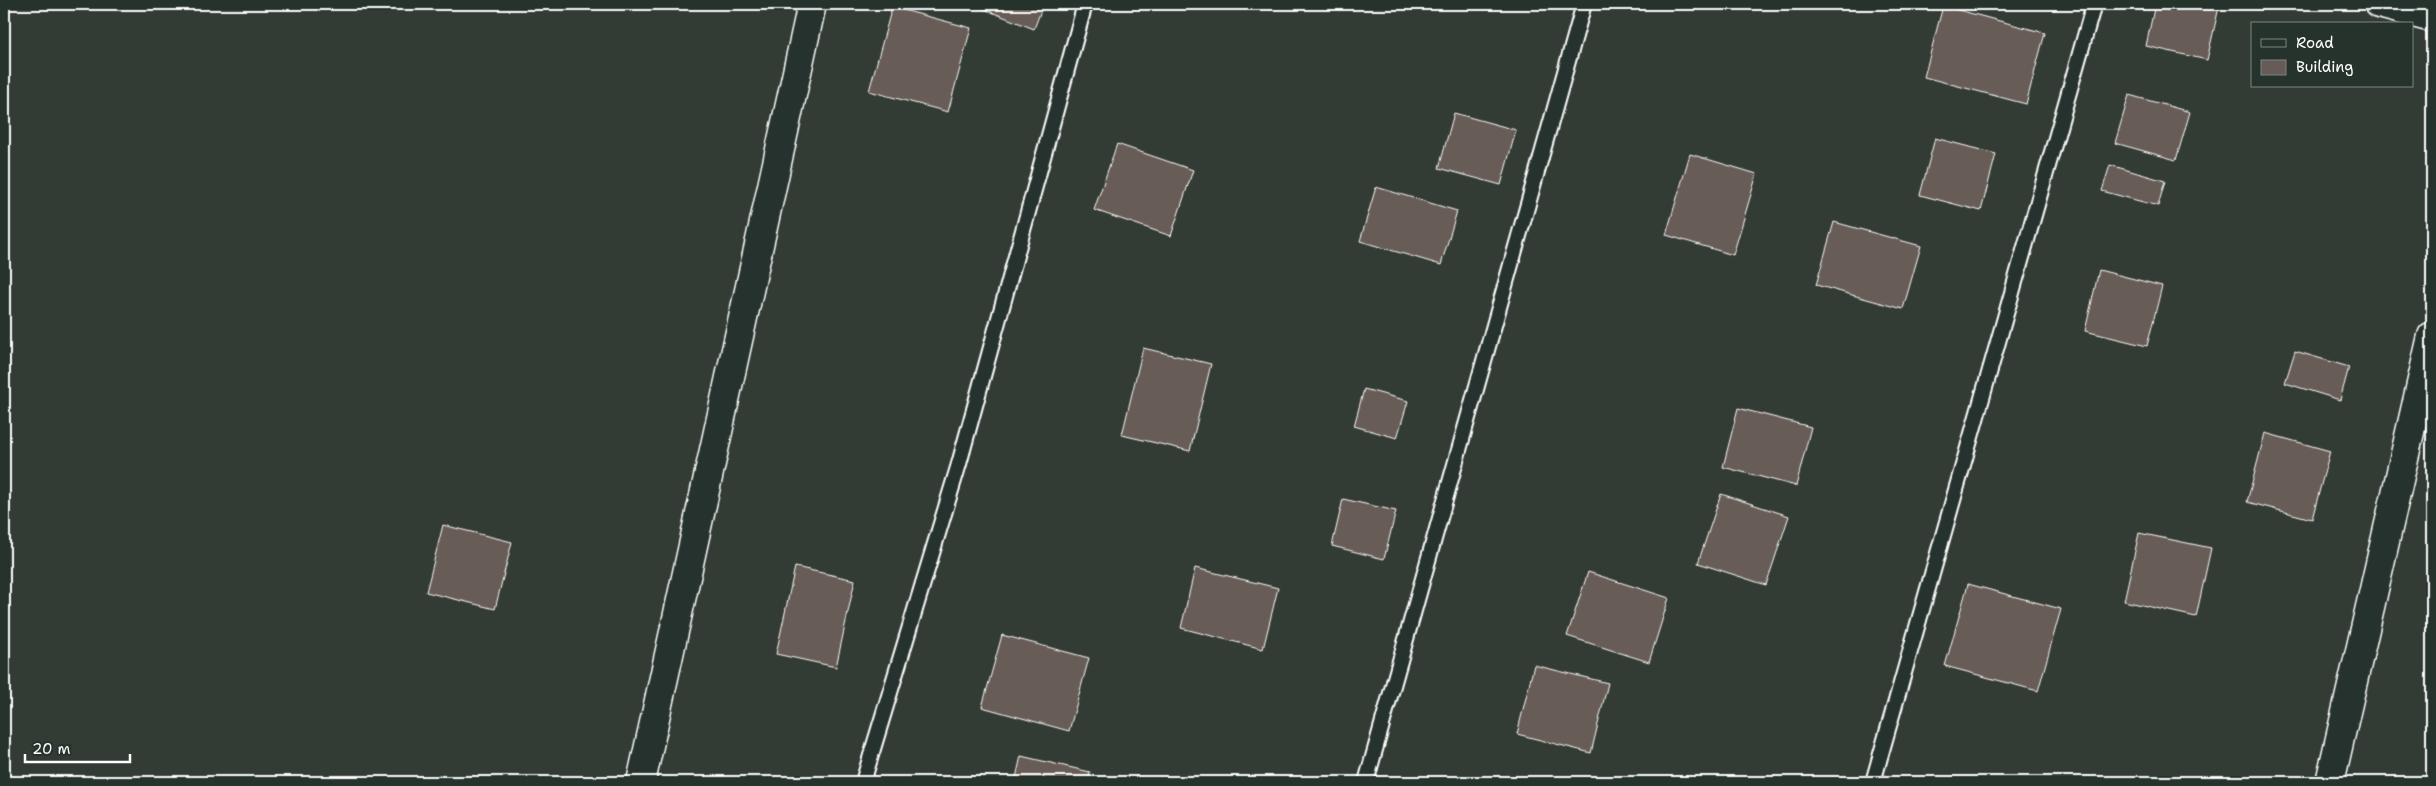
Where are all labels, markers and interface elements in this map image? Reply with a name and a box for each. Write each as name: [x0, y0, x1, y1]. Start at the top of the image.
legend: [2251, 22, 2414, 88]
text: Road: [2296, 33, 2334, 53]
text: Building: [2296, 57, 2353, 77]
scale bar: [25, 731, 130, 763]
text: 20 m: [32, 739, 71, 759]

